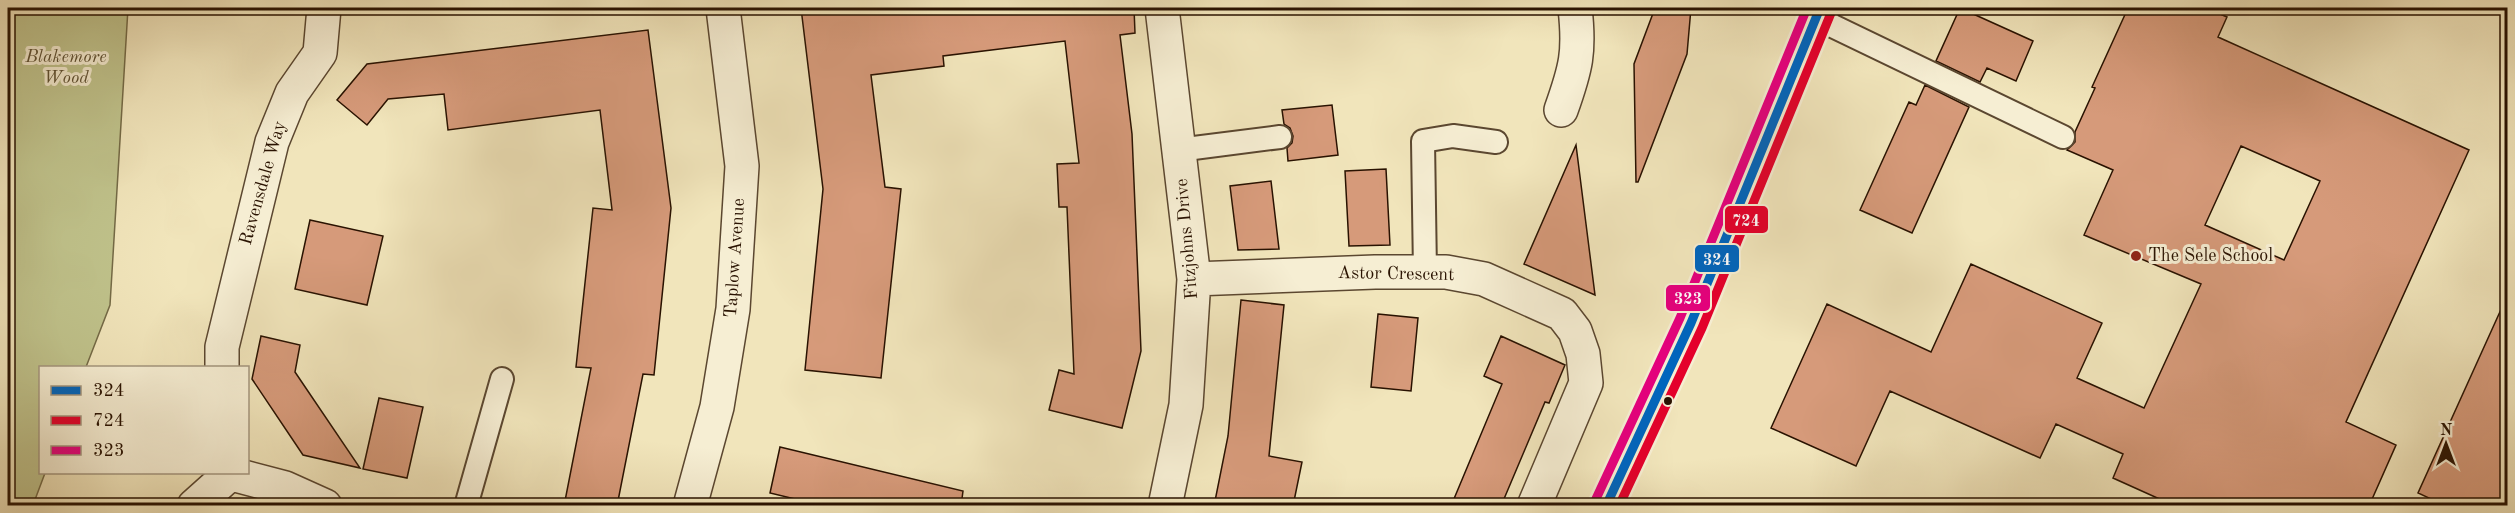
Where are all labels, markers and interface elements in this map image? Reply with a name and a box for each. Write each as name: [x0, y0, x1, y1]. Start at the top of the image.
park label: Blakemore Wood: [24, 48, 107, 87]
street label: Ravensdale Way: [237, 119, 289, 247]
street label: Fitzjohns Drive: [1173, 178, 1201, 300]
street label: Taplow Avenue: [722, 198, 748, 318]
line badge: 724: [1724, 205, 1769, 234]
text: 724: [1732, 214, 1760, 230]
line badge: 324: [1694, 244, 1740, 273]
place label: The Sele School: [2148, 247, 2273, 265]
marker: The Sele School: [2129, 249, 2143, 263]
text: 324: [1703, 253, 1731, 269]
street label: Astor Crescent: [1337, 264, 1455, 284]
line badge: 323: [1665, 284, 1711, 312]
text: 323: [1674, 292, 1702, 308]
legend: [39, 366, 249, 474]
text: 324: [93, 382, 124, 400]
unlabelled marker: [1662, 395, 1674, 407]
text: 724: [93, 412, 124, 430]
north arrow: [2416, 414, 2476, 474]
text: N: [2440, 423, 2453, 439]
text: 323: [93, 442, 124, 460]

